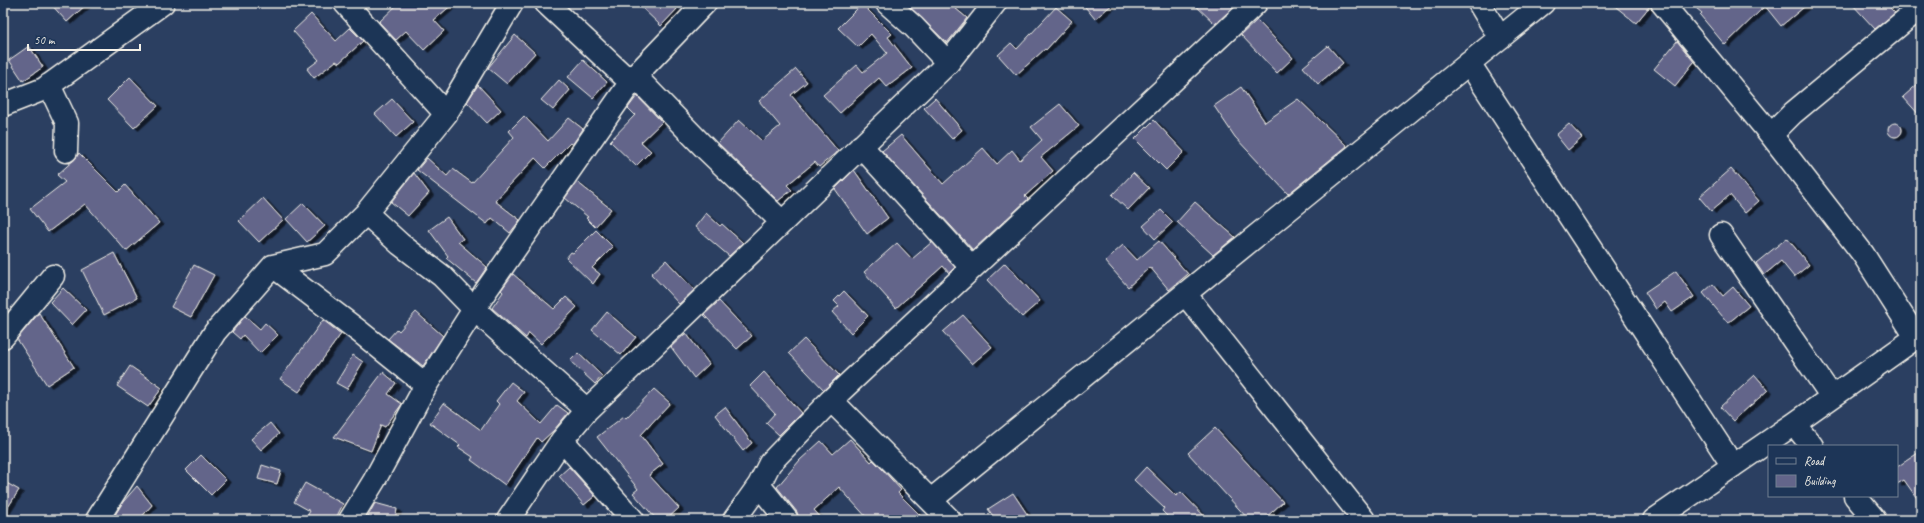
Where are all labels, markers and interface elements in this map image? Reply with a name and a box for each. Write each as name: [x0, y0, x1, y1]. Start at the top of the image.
scale bar: [28, 26, 140, 52]
text: 50 m: [34, 32, 56, 48]
legend: [1768, 445, 1898, 497]
text: Road: [1804, 453, 1826, 469]
text: Building: [1804, 473, 1836, 489]

